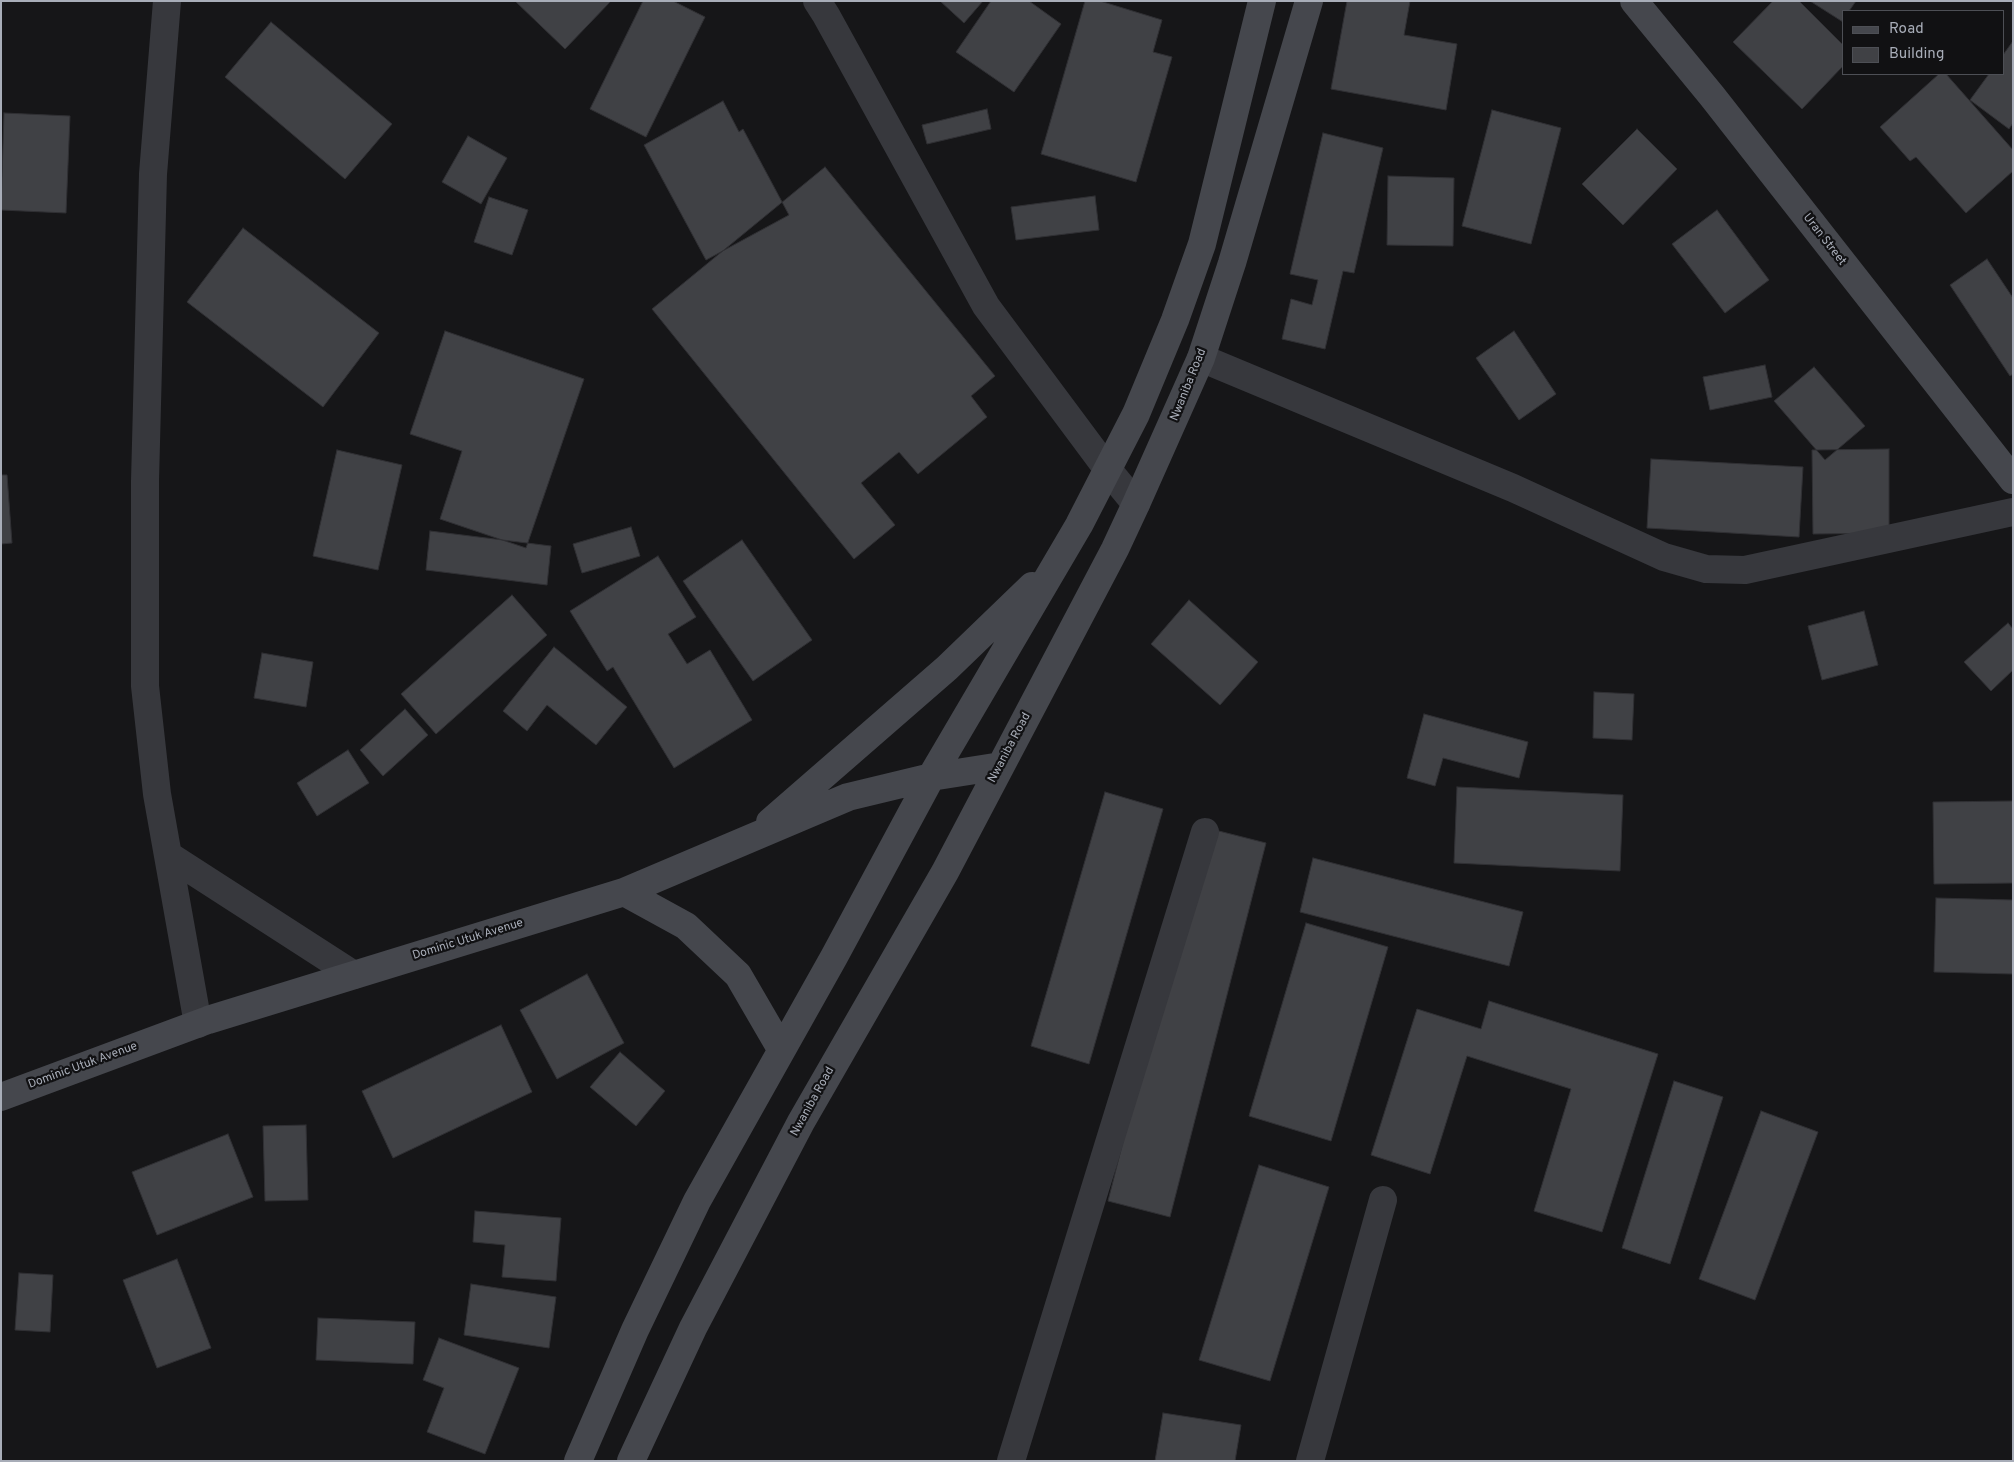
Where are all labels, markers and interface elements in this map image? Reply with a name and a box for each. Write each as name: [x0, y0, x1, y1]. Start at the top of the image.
legend: [1842, 10, 2004, 75]
text: Road: [1889, 20, 1924, 39]
text: Building: [1889, 45, 1944, 64]
street label: Uran Street: [1799, 211, 1849, 269]
street label: Nwaniba Road: [1168, 347, 1210, 423]
street label: Nwaniba Road: [986, 711, 1034, 785]
street label: Dominic Utuk Avenue: [411, 916, 525, 964]
street label: Dominic Utuk Avenue: [26, 1040, 140, 1092]
street label: Nwaniba Road: [788, 1065, 838, 1139]

